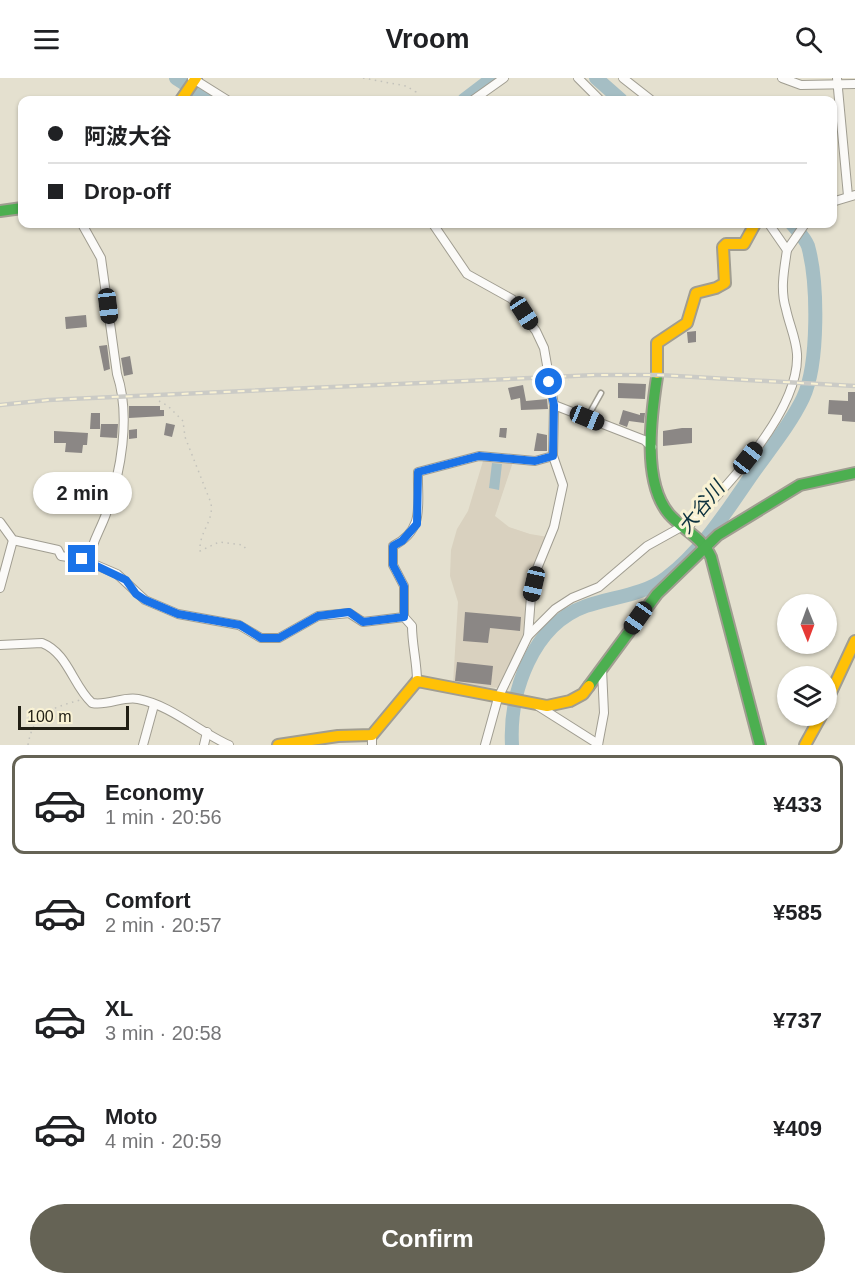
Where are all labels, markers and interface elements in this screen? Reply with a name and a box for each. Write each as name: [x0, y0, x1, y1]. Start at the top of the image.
icon: menu: [30, 23, 63, 56]
icon: search: [792, 23, 825, 56]
text: Vroom: [385, 24, 470, 54]
text: 阿波大谷: [84, 124, 172, 149]
text: Drop-off: [84, 179, 171, 204]
car: [97, 287, 119, 325]
car: [507, 293, 541, 333]
route start: [535, 368, 562, 395]
car: [567, 403, 607, 433]
car: [730, 438, 766, 478]
callout: 2 min: [32, 472, 132, 514]
water label: 大谷川: [674, 475, 730, 537]
text: 2 min: [56, 482, 109, 504]
route end: [68, 545, 95, 572]
car: [521, 564, 547, 604]
north arrow: [777, 594, 837, 654]
map controls: [777, 594, 837, 726]
car: [620, 598, 656, 638]
button: layers: [777, 666, 837, 726]
scale bar: [18, 703, 129, 730]
text: 100 m: [27, 708, 71, 725]
icon: car: [33, 778, 87, 832]
text: Economy: [105, 780, 204, 805]
text: ¥433: [773, 792, 822, 817]
text: 1 min · 20:56: [105, 806, 222, 828]
icon: car: [33, 886, 87, 940]
text: Comfort: [105, 888, 191, 913]
text: ¥585: [773, 900, 822, 925]
text: 2 min · 20:57: [105, 914, 222, 936]
icon: car: [33, 994, 87, 1048]
text: XL: [105, 996, 133, 1021]
text: ¥737: [773, 1008, 822, 1033]
text: 3 min · 20:58: [105, 1022, 222, 1044]
icon: car: [33, 1102, 87, 1156]
text: Moto: [105, 1104, 158, 1129]
text: ¥409: [773, 1116, 822, 1141]
text: 4 min · 20:59: [105, 1130, 222, 1152]
button: Confirm: [30, 1204, 825, 1273]

